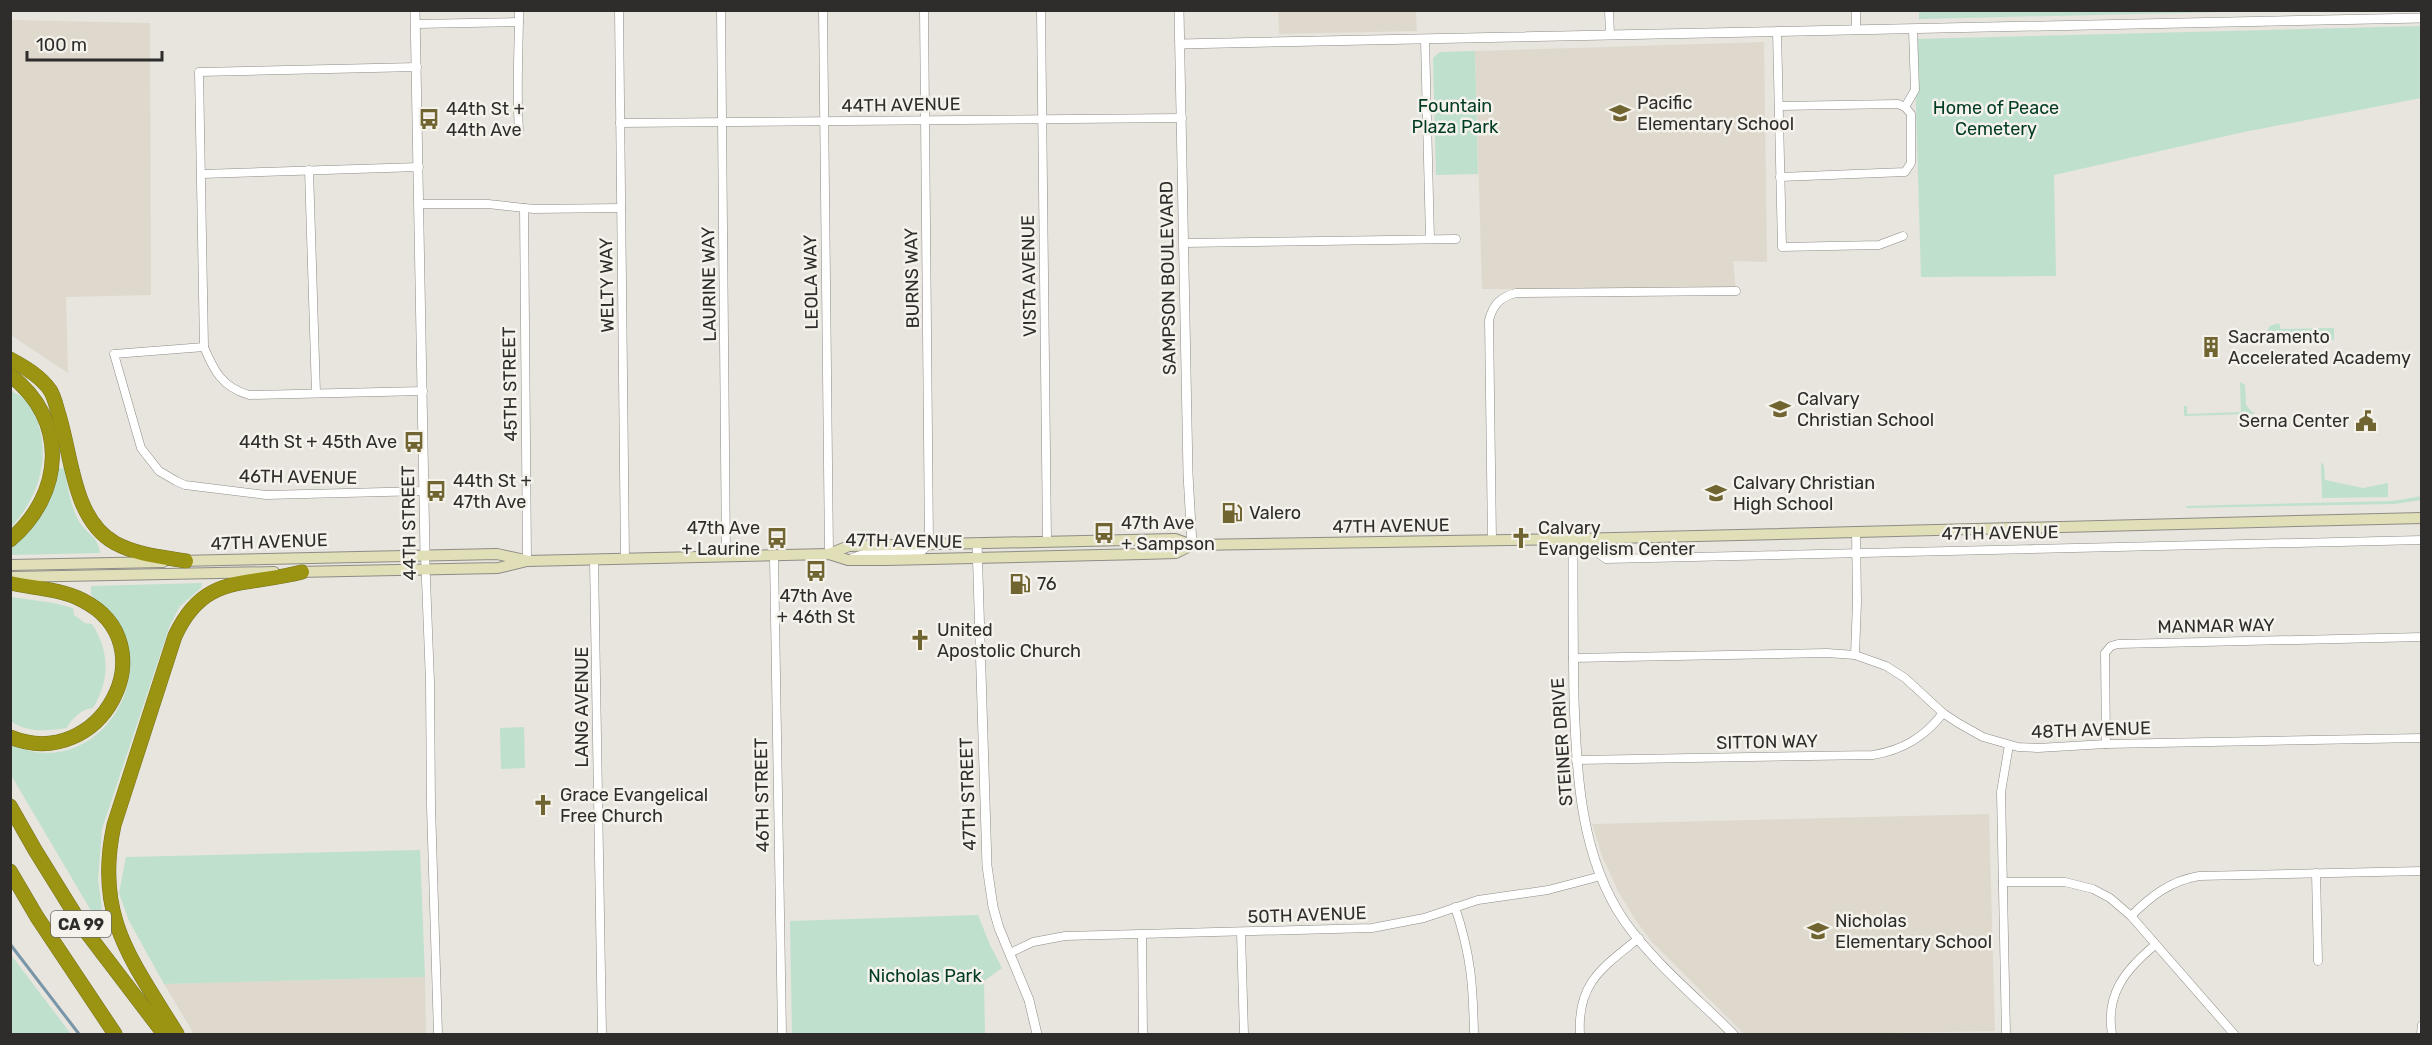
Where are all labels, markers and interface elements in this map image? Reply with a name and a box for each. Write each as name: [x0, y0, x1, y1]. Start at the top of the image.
scale bar: [27, 24, 162, 62]
text: 100 m: [36, 34, 87, 56]
place label: Pacific Elementary School: [1637, 92, 1794, 135]
street label: 44TH AVENUE: [841, 93, 961, 117]
park label: Fountain Plaza Park: [1412, 95, 1499, 138]
park label: Home of Peace Cemetery: [1933, 97, 2059, 140]
place label: 44th St + 44th Ave: [446, 98, 525, 141]
school or university icon: Pacific Elementary School: [1608, 101, 1632, 125]
bus stop icon: 44th St + 44th Ave: [417, 107, 441, 131]
street label: SAMPSON BOULEVARD: [1155, 181, 1181, 375]
street label: VISTA AVENUE: [1017, 215, 1041, 337]
street label: LAURINE WAY: [697, 226, 721, 342]
street label: BURNS WAY: [900, 227, 924, 328]
street label: LEOLA WAY: [799, 234, 823, 330]
street label: WELTY WAY: [595, 237, 619, 333]
street label: 45TH STREET: [498, 326, 522, 442]
place label: Sacramento Accelerated Academy: [2228, 326, 2411, 369]
building icon: Sacramento Accelerated Academy: [2199, 335, 2223, 359]
place label: Calvary Christian School: [1797, 388, 1934, 431]
school or university icon: Calvary Christian School: [1768, 397, 1792, 421]
public building icon: Serna Center: [2354, 409, 2378, 433]
place label: Serna Center: [2239, 410, 2349, 432]
bus stop icon: 44th St + 45th Ave: [402, 430, 426, 454]
place label: 44th St + 45th Ave: [239, 431, 397, 453]
street label: 46TH AVENUE: [239, 465, 357, 489]
street label: 44TH STREET: [397, 465, 421, 581]
place label: 44th St + 47th Ave: [453, 470, 532, 513]
place label: Calvary Christian High School: [1733, 472, 1875, 515]
bus stop icon: 44th St + 47th Ave: [424, 479, 448, 503]
school or university icon: Calvary Christian High School: [1704, 481, 1728, 505]
fuel station icon: Valero: [1220, 501, 1244, 525]
place label: Valero: [1249, 502, 1301, 524]
place label: 47th Ave + Sampson: [1121, 512, 1215, 555]
street label: 47TH AVENUE: [1332, 514, 1450, 538]
place label: 47th Ave + Laurine: [681, 517, 760, 560]
place label: Calvary Evangelism Center: [1538, 517, 1695, 560]
bus stop icon: 47th Ave + Sampson: [1092, 521, 1116, 545]
street label: 47TH AVENUE: [1941, 521, 2059, 545]
bus stop icon: 47th Ave + Laurine: [765, 526, 789, 550]
church icon: Calvary Evangelism Center: [1509, 526, 1533, 550]
street label: 47TH AVENUE: [210, 529, 328, 555]
street label: 47TH AVENUE: [845, 529, 963, 553]
bus stop icon: 47th Ave + 46th St: [804, 559, 828, 583]
fuel station icon: 76: [1008, 572, 1032, 596]
place label: 76: [1037, 573, 1057, 595]
place label: 47th Ave + 46th St: [777, 585, 855, 628]
street label: MANMAR WAY: [2157, 614, 2275, 638]
place label: United Apostolic Church: [937, 619, 1081, 662]
church icon: United Apostolic Church: [908, 628, 932, 652]
street label: LANG AVENUE: [571, 647, 593, 767]
street label: STEINER DRIVE: [1547, 677, 1577, 807]
street label: 48TH AVENUE: [2031, 717, 2151, 743]
street label: SITTON WAY: [1716, 730, 1818, 754]
street label: 47TH STREET: [955, 737, 981, 851]
street label: 46TH STREET: [750, 738, 774, 852]
place label: Grace Evangelical Free Church: [560, 784, 708, 827]
church icon: Grace Evangelical Free Church: [531, 793, 555, 817]
street label: 50TH AVENUE: [1247, 902, 1367, 928]
place label: Nicholas Elementary School: [1835, 910, 1992, 953]
road number: CA 99: [51, 911, 111, 937]
school or university icon: Nicholas Elementary School: [1806, 919, 1830, 943]
park label: Nicholas Park: [868, 965, 982, 987]

